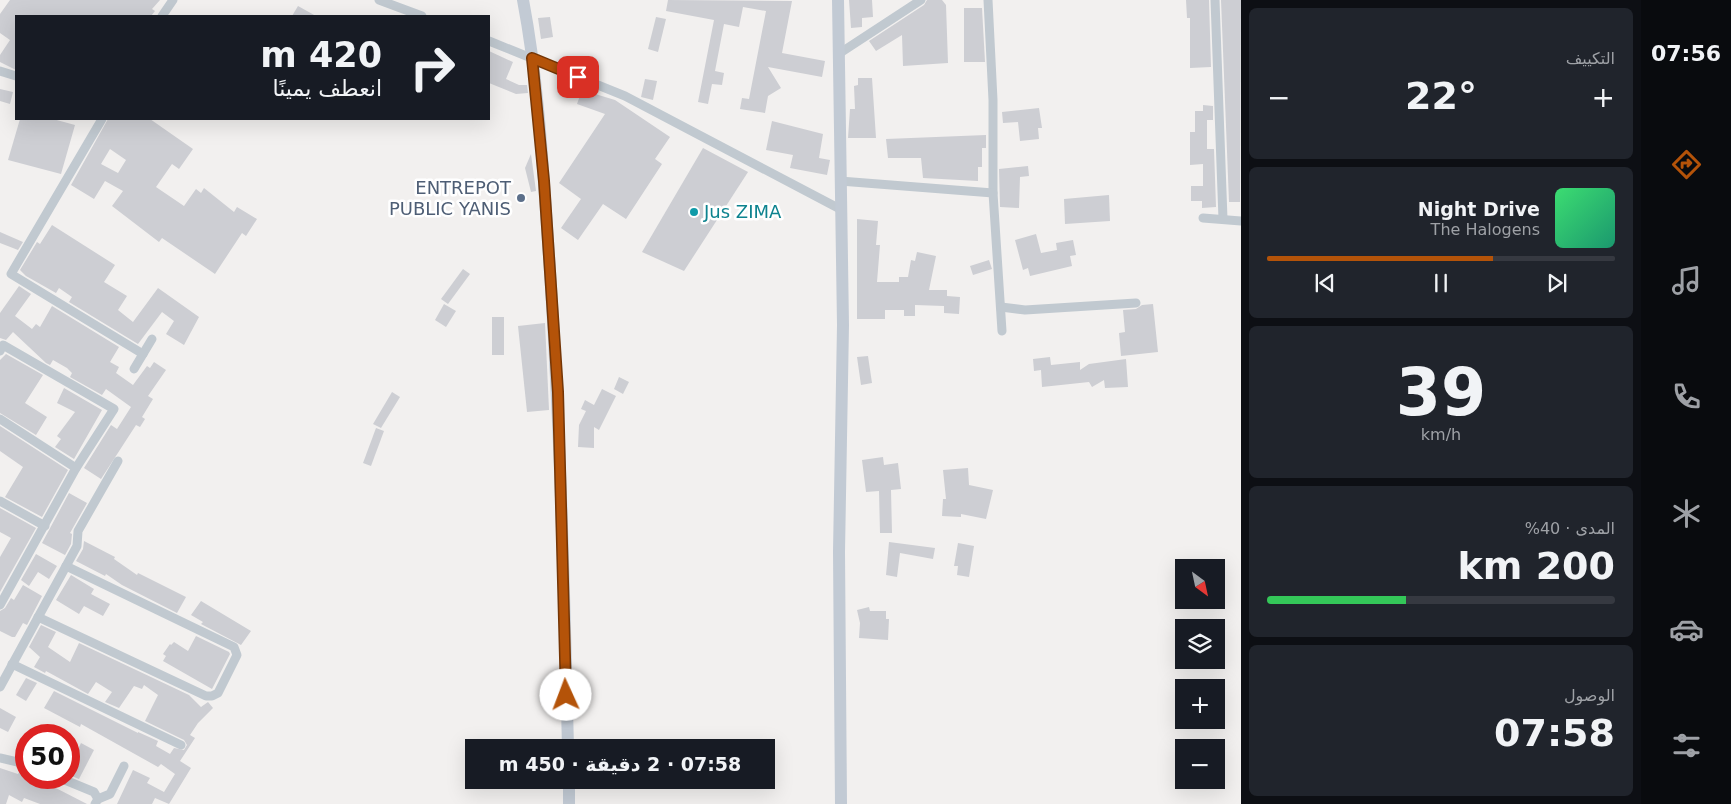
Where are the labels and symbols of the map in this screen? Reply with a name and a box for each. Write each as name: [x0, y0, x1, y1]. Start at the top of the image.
pin: [557, 56, 599, 98]
place label: ENTREPOT PUBLIC YANIS: [389, 177, 512, 219]
marker: ENTREPOT PUBLIC YANIS: [515, 192, 527, 204]
place label: Jus ZIMA: [703, 201, 782, 222]
marker: Jus ZIMA: [688, 206, 700, 218]
north arrow: [1175, 559, 1225, 609]
position arrow: [539, 668, 591, 720]
speed limit sign: 50: [15, 724, 80, 789]

